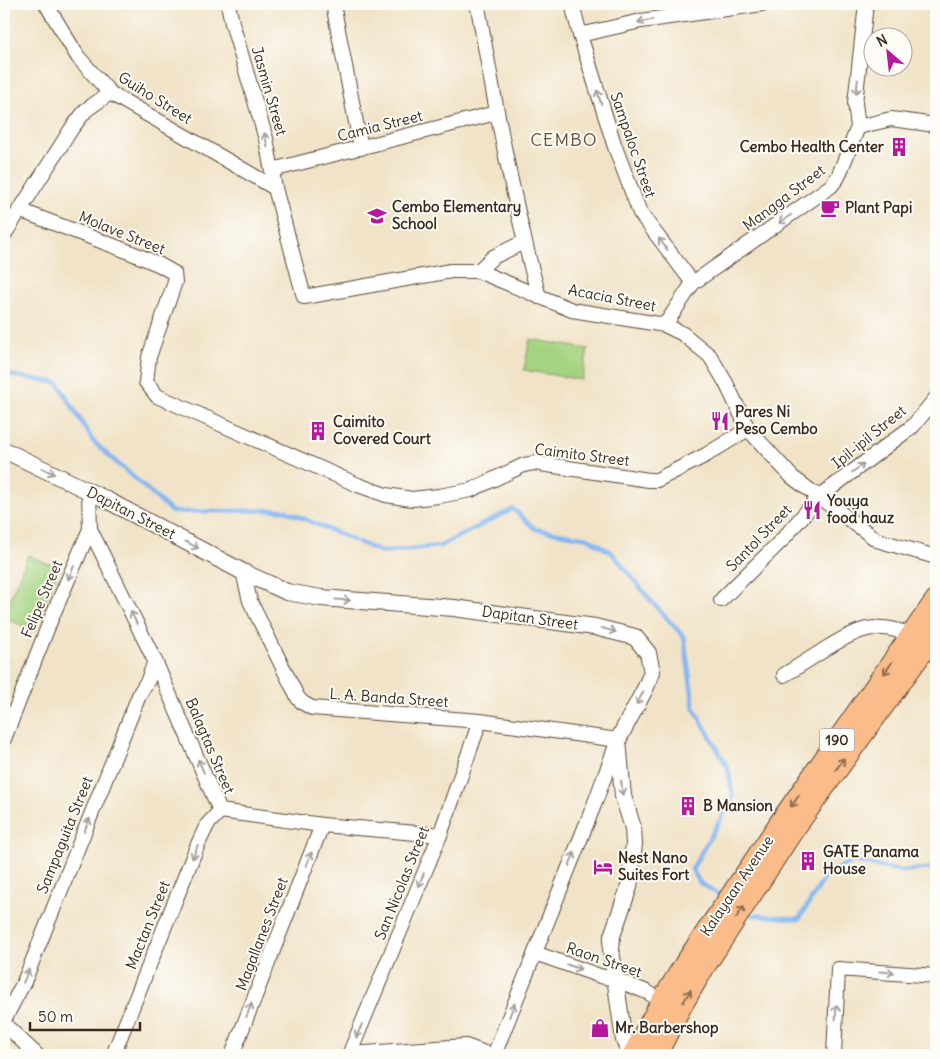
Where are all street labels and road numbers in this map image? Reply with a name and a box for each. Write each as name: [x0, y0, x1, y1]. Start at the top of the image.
street label: Jasmin Street: [248, 44, 291, 138]
street label: Guiho Street: [115, 67, 196, 128]
street label: Sampaloc Street: [607, 90, 660, 200]
street label: Camia Street: [335, 106, 424, 145]
street label: Mangga Street: [739, 160, 829, 235]
street label: Molave Street: [76, 207, 168, 258]
street label: Acacia Street: [567, 280, 657, 315]
street label: Ipil-ipil Street: [828, 401, 910, 472]
street label: Caimito Street: [534, 439, 631, 470]
street label: Dapitan Street: [84, 482, 179, 543]
street label: Santol Street: [722, 500, 795, 575]
street label: Felipe Street: [17, 557, 66, 641]
street label: Dapitan Street: [481, 601, 579, 634]
street label: L. A. Banda Street: [329, 684, 449, 711]
street label: Balagtas Street: [182, 695, 239, 797]
road number: 190: [820, 728, 854, 752]
street label: Sampaguita Street: [32, 773, 97, 896]
street label: San Nicolas Street: [370, 823, 433, 943]
street label: Kalayaan Avenue: [696, 832, 777, 940]
street label: Magallanes Street: [231, 874, 292, 993]
street label: Mactan Street: [121, 878, 174, 972]
street label: Raon Street: [564, 938, 644, 981]

